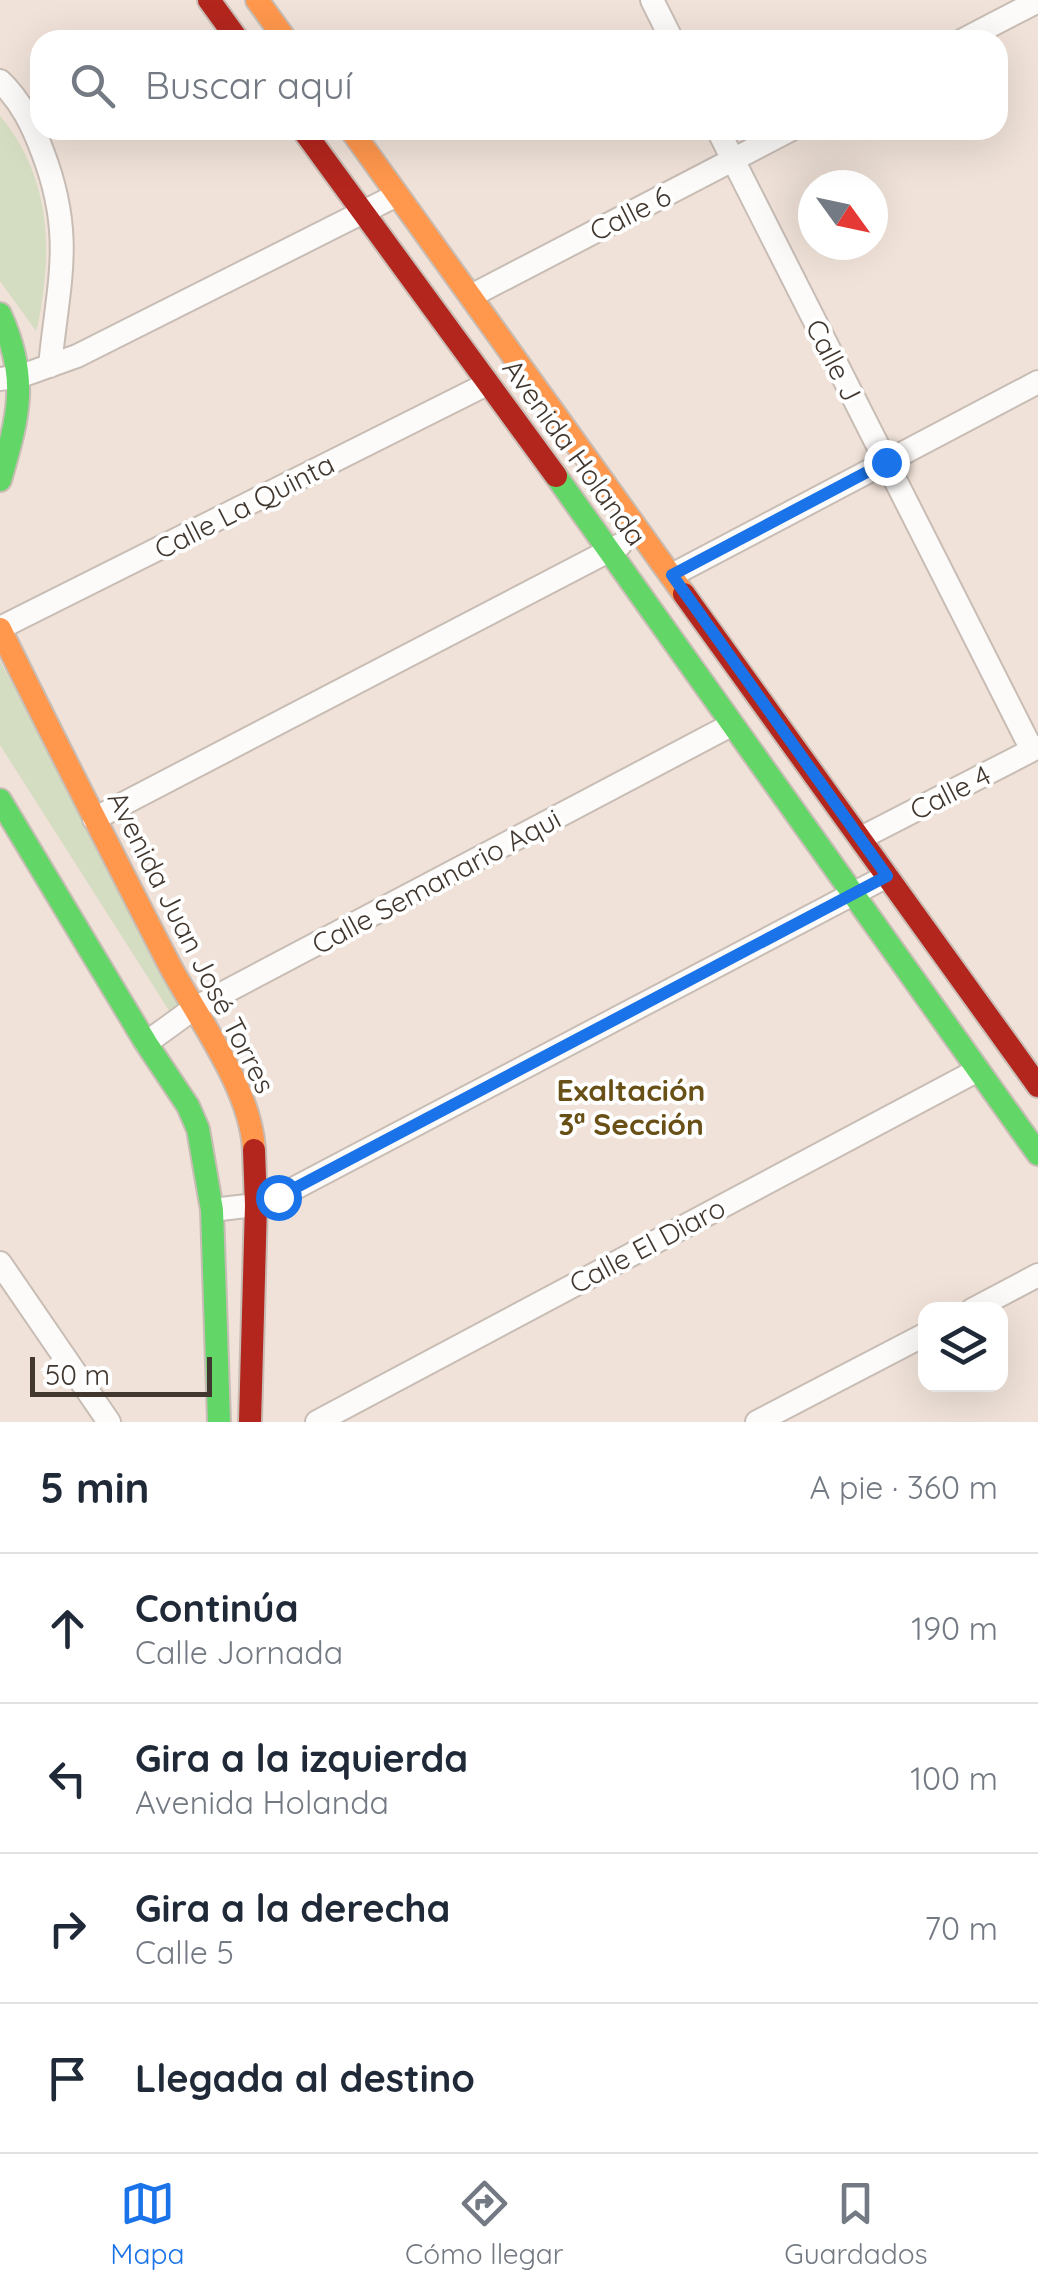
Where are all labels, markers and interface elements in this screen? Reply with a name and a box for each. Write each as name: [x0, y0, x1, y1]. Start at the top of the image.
search box: [30, 30, 1008, 140]
icon: search: [65, 58, 120, 113]
text: Buscar aquí: [145, 61, 353, 109]
north arrow: [798, 170, 888, 260]
street label: Calle 6: [584, 178, 676, 248]
street label: Calle J: [799, 313, 869, 407]
street label: Avenida Holanda: [496, 352, 654, 552]
route end: [864, 440, 910, 486]
street label: Calle La Quinta: [148, 446, 340, 566]
street label: Calle 4: [904, 757, 996, 827]
street label: Avenida Juan José Torres: [101, 785, 283, 1099]
street label: Calle Semanario Aqui: [306, 801, 566, 961]
district label: Exaltación 3ª Sección: [556, 1071, 706, 1143]
route start: [256, 1175, 302, 1221]
street label: Calle El Diaro: [563, 1189, 731, 1301]
map controls: [918, 1302, 1008, 1392]
button: layers: [918, 1302, 1008, 1392]
scale bar: [30, 1352, 212, 1396]
text: 50 m: [45, 1357, 110, 1392]
text: 5 min: [40, 1461, 150, 1514]
text: A pie · 360 m: [810, 1467, 998, 1507]
text: Continúa: [135, 1584, 299, 1632]
icon: ahead: [40, 1601, 95, 1656]
text: 190 m: [911, 1608, 998, 1648]
text: Calle Jornada: [135, 1632, 343, 1672]
text: Gira a la izquierda: [135, 1734, 468, 1782]
icon: left: [40, 1751, 95, 1806]
text: 100 m: [910, 1758, 998, 1798]
text: Avenida Holanda: [135, 1782, 389, 1822]
text: Gira a la derecha: [135, 1884, 450, 1932]
icon: right: [40, 1901, 95, 1956]
text: 70 m: [925, 1908, 998, 1948]
text: Calle 5: [135, 1932, 234, 1972]
icon: arrive: [40, 2051, 95, 2106]
text: Llegada al destino: [135, 2054, 475, 2102]
tab: Mapa: [110, 2176, 184, 2271]
tab: Cómo llegar: [405, 2176, 564, 2271]
tab: Guardados: [784, 2176, 928, 2271]

